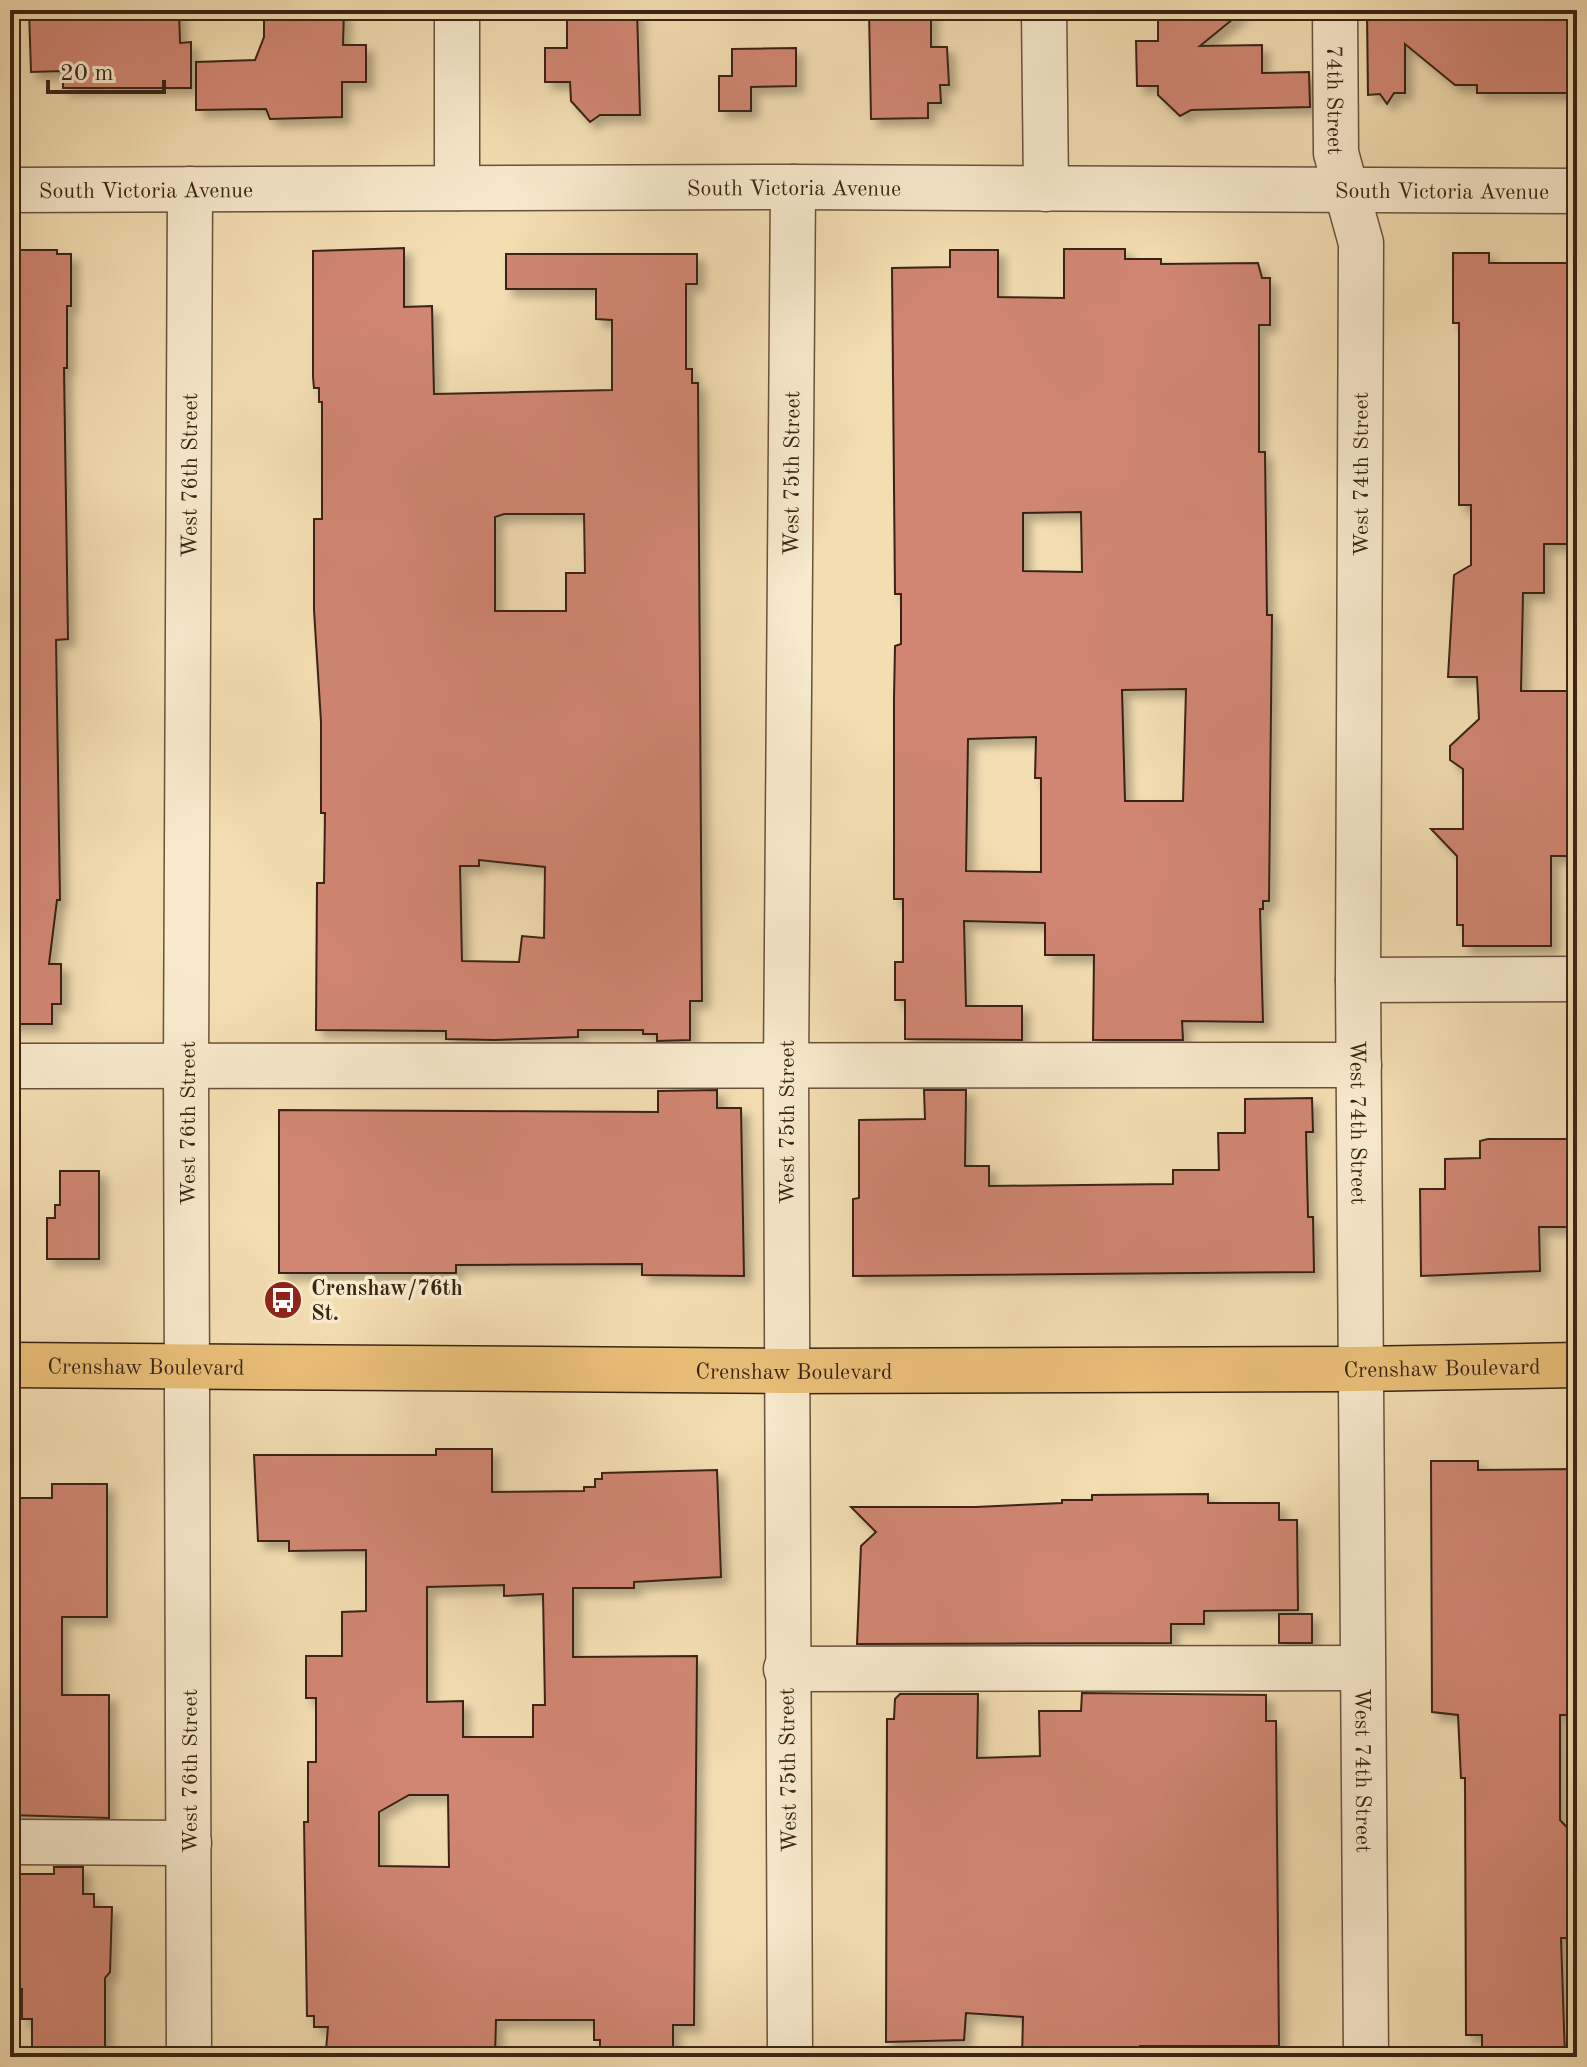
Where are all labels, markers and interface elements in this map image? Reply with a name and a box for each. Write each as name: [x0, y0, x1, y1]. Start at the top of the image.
scale bar: [48, 44, 164, 94]
street label: 74th Street: [1322, 45, 1345, 155]
text: 20 m: [60, 62, 114, 86]
street label: South Victoria Avenue: [687, 178, 901, 201]
street label: South Victoria Avenue: [39, 180, 253, 203]
street label: South Victoria Avenue: [1335, 181, 1549, 204]
street label: West 75th Street: [781, 391, 804, 555]
street label: West 74th Street: [1351, 392, 1373, 556]
street label: West 76th Street: [179, 393, 202, 557]
street label: West 75th Street: [777, 1040, 799, 1204]
street label: West 74th Street: [1345, 1040, 1369, 1205]
street label: West 76th Street: [178, 1041, 200, 1205]
place label: Crenshaw/76th St.: [311, 1278, 463, 1325]
bus stop icon: Crenshaw/76th St.: [262, 1279, 304, 1321]
street label: Crenshaw Boulevard: [47, 1356, 245, 1380]
street label: Crenshaw Boulevard: [1343, 1357, 1541, 1382]
street label: Crenshaw Boulevard: [695, 1361, 893, 1384]
street label: West 75th Street: [777, 1688, 801, 1852]
street label: West 74th Street: [1350, 1688, 1373, 1853]
street label: West 76th Street: [180, 1689, 202, 1853]

